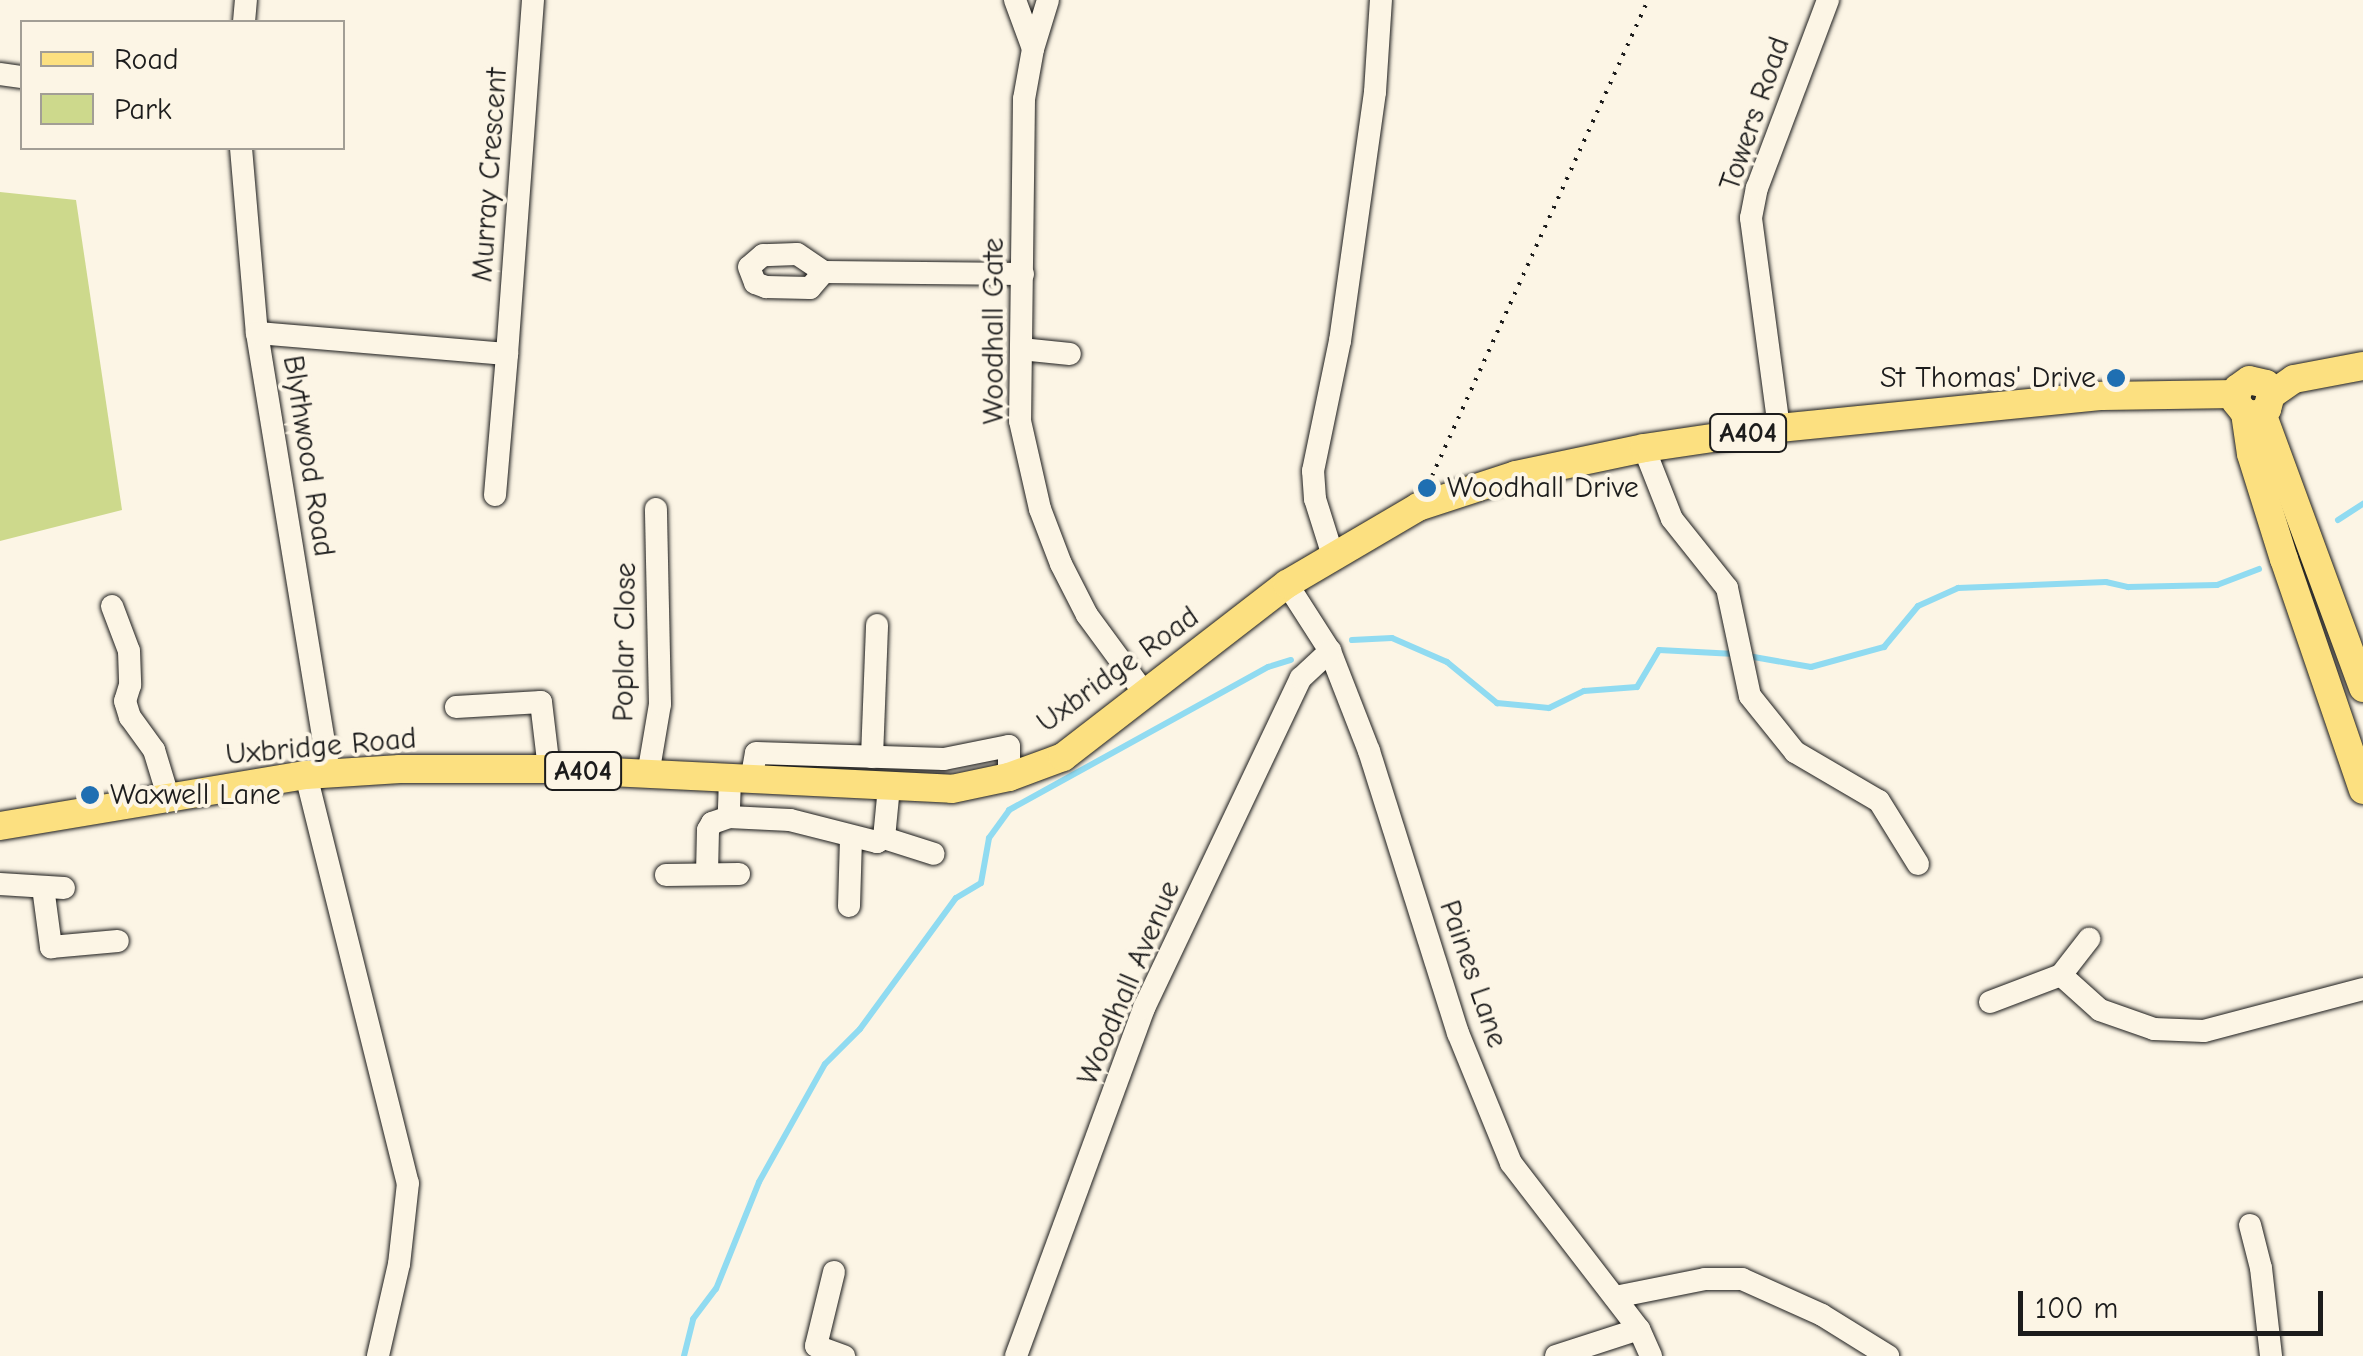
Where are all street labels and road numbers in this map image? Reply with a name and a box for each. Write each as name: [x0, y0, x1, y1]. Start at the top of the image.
street label: Towers Road: [1712, 32, 1798, 196]
street label: Murray Crescent: [465, 67, 515, 283]
street label: Woodhall Gate: [976, 238, 1012, 424]
street label: Blythwood Road: [274, 353, 342, 559]
road number: A404: [1708, 410, 1788, 456]
street label: Poplar Close: [606, 562, 644, 722]
street label: Uxbridge Road: [1030, 599, 1206, 741]
street label: Uxbridge Road: [224, 721, 418, 773]
road number: A404: [543, 748, 623, 794]
street label: Woodhall Avenue: [1070, 875, 1188, 1091]
street label: Paines Lane: [1431, 896, 1515, 1052]

